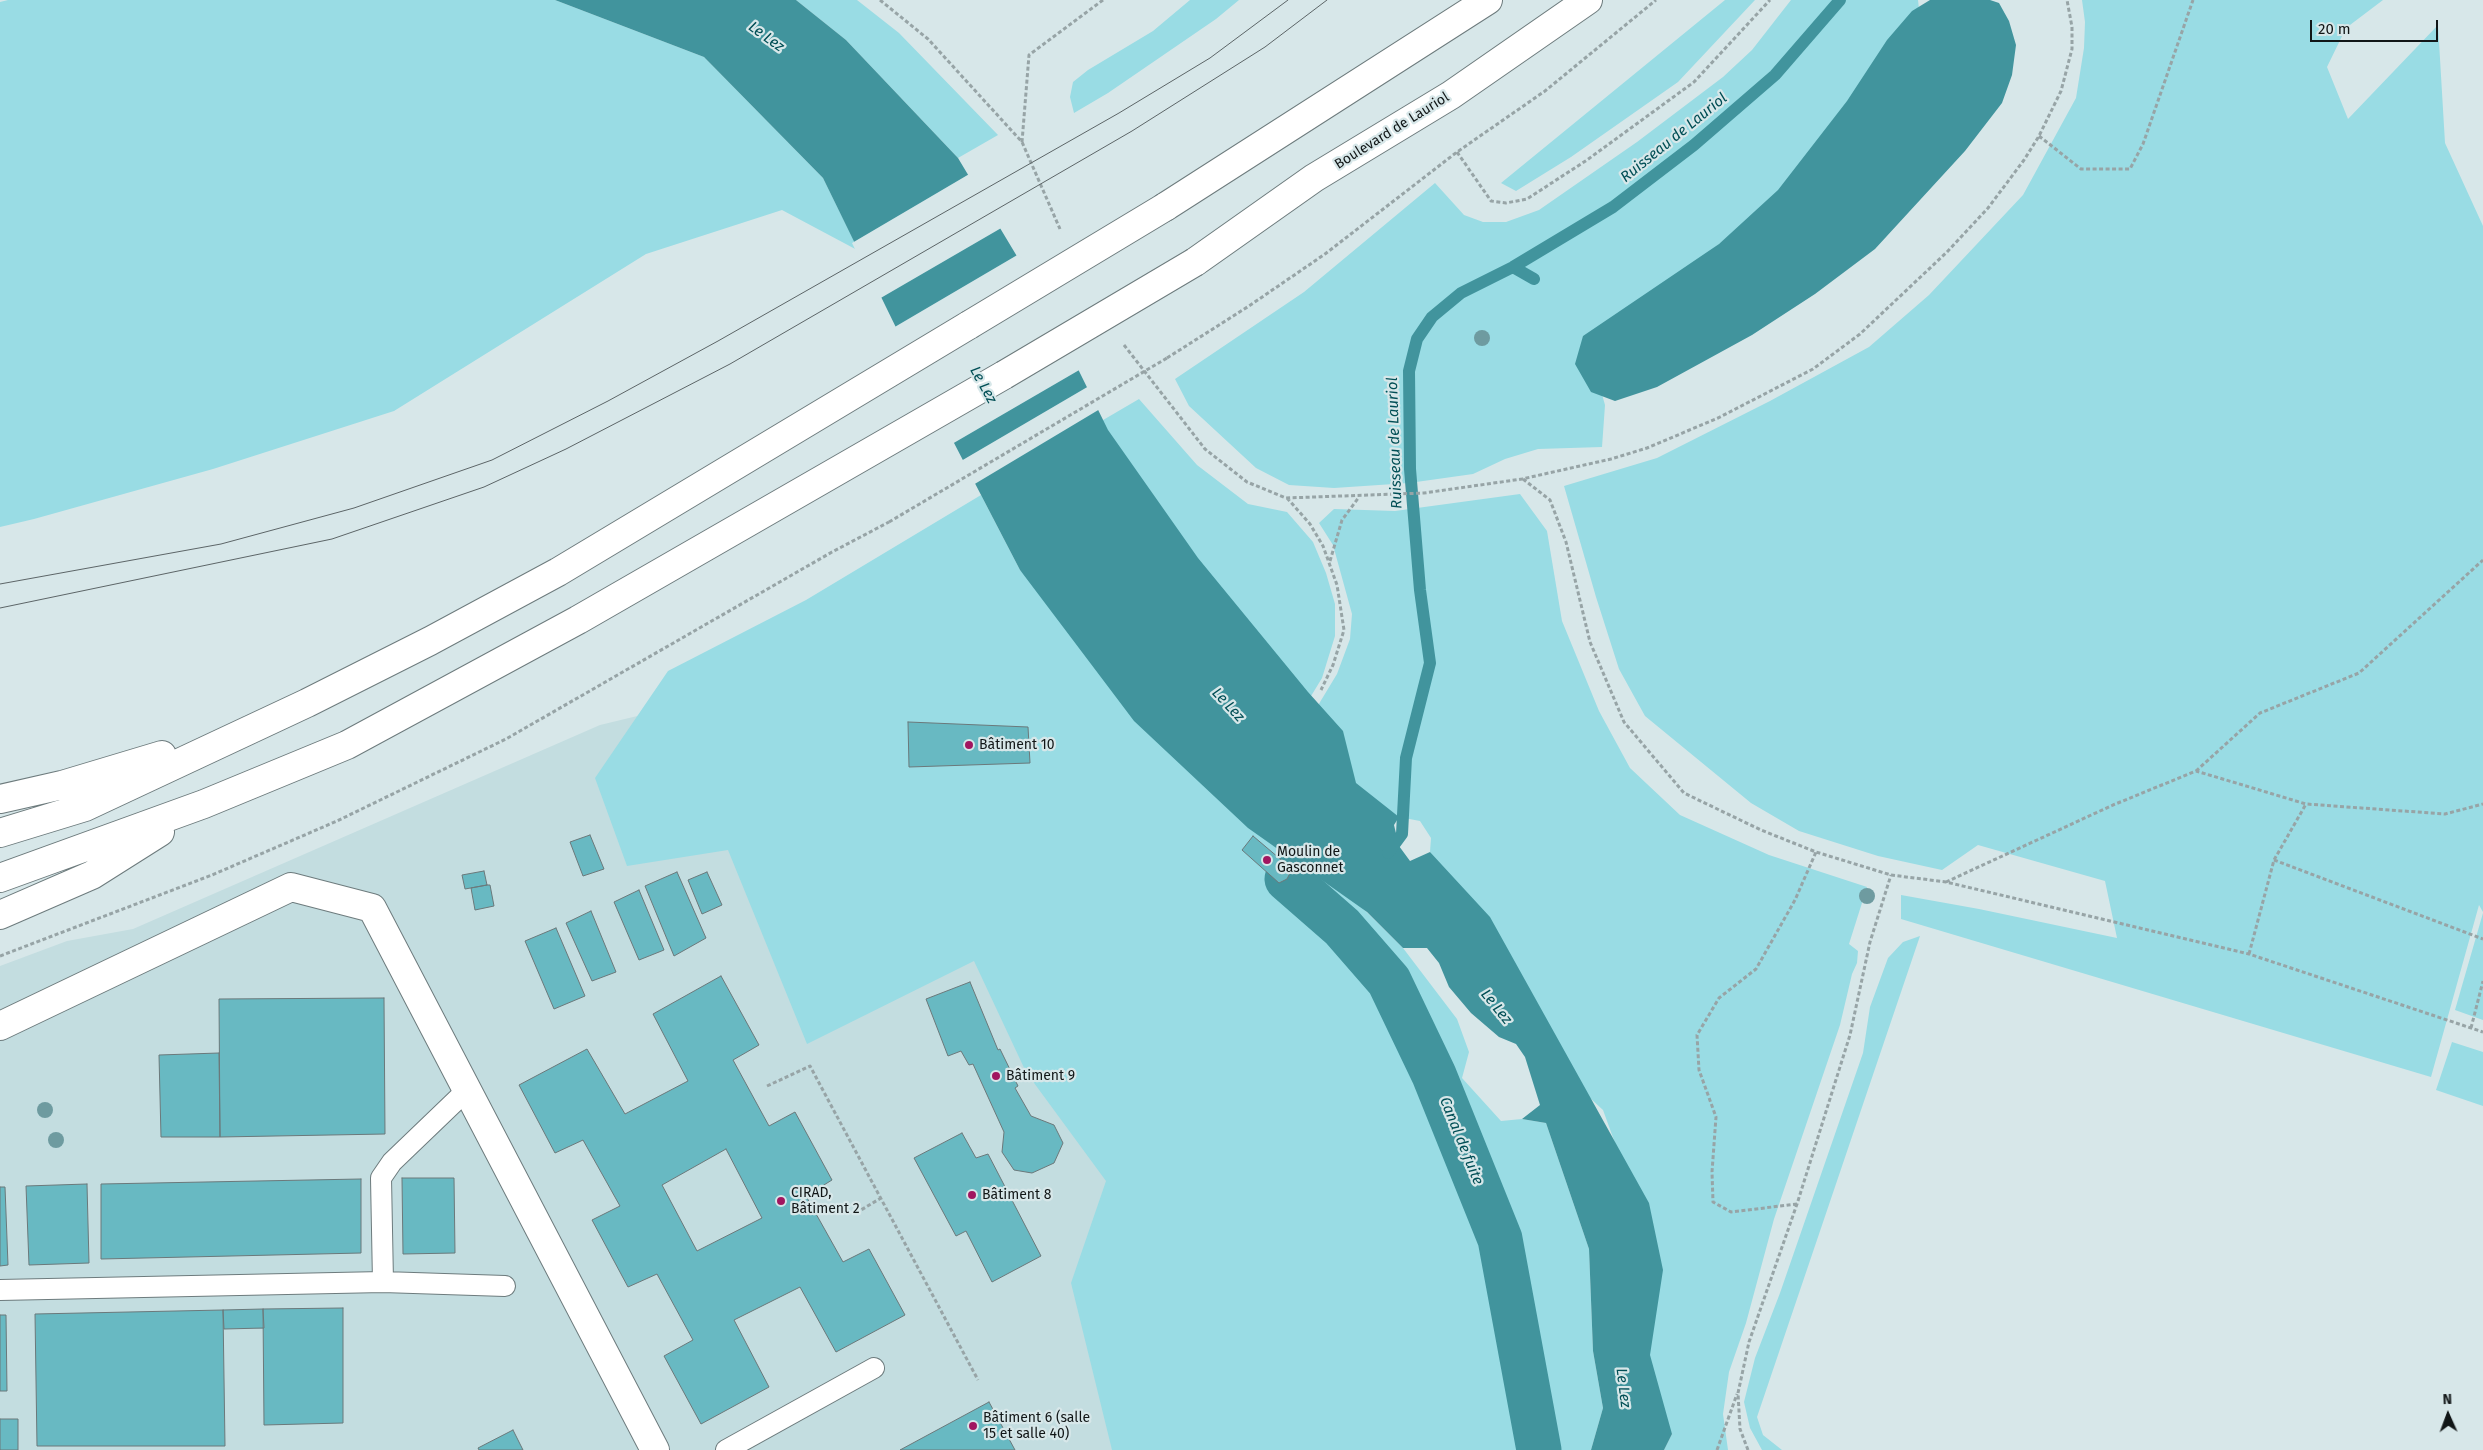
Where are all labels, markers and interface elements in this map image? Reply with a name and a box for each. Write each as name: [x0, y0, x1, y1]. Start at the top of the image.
scale bar: [2313, 10, 2440, 42]
water label: Le Lez: [745, 18, 787, 56]
text: 20 m: [2318, 20, 2351, 38]
street label: Boulevard de Lauriol: [1332, 89, 1452, 173]
water label: Ruisseau de Lauriol: [1617, 90, 1731, 186]
water label: Le Lez: [965, 363, 1001, 407]
water label: Ruisseau de Lauriol: [1384, 377, 1406, 509]
water label: Le Lez: [1208, 684, 1248, 726]
place label: Bâtiment 10: [979, 737, 1055, 753]
marker: Bâtiment 10: [963, 739, 975, 751]
place label: Moulin de Gasconnet: [1277, 844, 1344, 876]
marker: Moulin de Gasconnet: [1261, 854, 1273, 866]
water label: Le Lez: [1476, 986, 1516, 1028]
place label: Bâtiment 9: [1006, 1068, 1075, 1084]
marker: Bâtiment 9: [990, 1070, 1002, 1082]
water label: Canal de fuite: [1435, 1095, 1487, 1187]
place label: CIRAD, Bâtiment 2: [791, 1185, 860, 1218]
place label: Bâtiment 8: [982, 1187, 1051, 1203]
marker: Bâtiment 8: [966, 1189, 978, 1201]
marker: CIRAD, Bâtiment 2: [775, 1195, 787, 1207]
water label: Le Lez: [1612, 1367, 1634, 1409]
north arrow: [2423, 1390, 2473, 1440]
text: N: [2443, 1391, 2452, 1408]
place label: Bâtiment 6 (salle 15 et salle 40): [983, 1410, 1090, 1442]
marker: Bâtiment 6 (salle 15 et salle 40): [967, 1420, 979, 1432]

